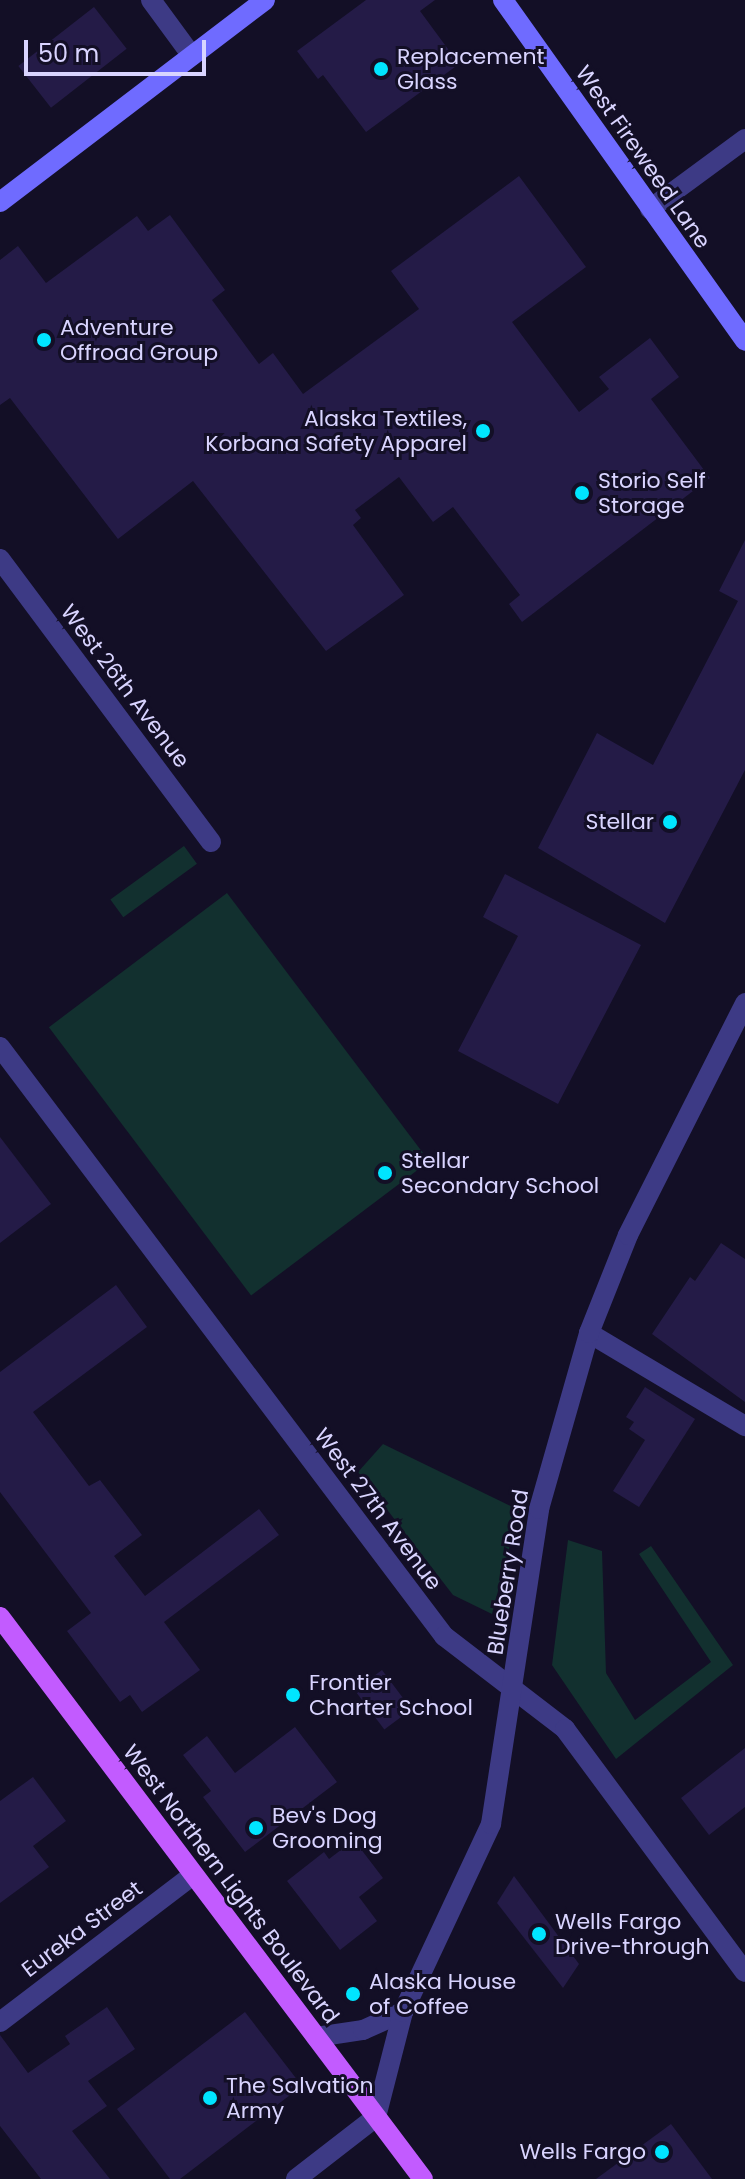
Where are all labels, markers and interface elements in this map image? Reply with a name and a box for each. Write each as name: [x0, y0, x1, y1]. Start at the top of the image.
scale bar: [28, 24, 210, 74]
text: 50 m: [38, 37, 99, 70]
place label: Replacement Glass: [397, 43, 545, 94]
marker: Replacement Glass: [372, 60, 390, 78]
street label: West Fireweed Lane: [570, 61, 716, 253]
place label: Adventure Offroad Group: [60, 314, 218, 366]
marker: Adventure Offroad Group: [35, 331, 53, 349]
place label: Alaska Textiles, Korbana Safety Apparel: [205, 405, 467, 456]
marker: Alaska Textiles, Korbana Safety Apparel: [474, 422, 492, 440]
place label: Storio Self Storage: [598, 467, 706, 518]
marker: Storio Self Storage: [573, 484, 591, 502]
street label: West 26th Avenue: [55, 599, 195, 773]
place label: Stellar: [586, 809, 654, 835]
marker: Stellar: [661, 813, 679, 831]
place label: Stellar Secondary School: [401, 1147, 599, 1198]
marker: Stellar Secondary School: [376, 1164, 394, 1182]
street label: West 27th Avenue: [309, 1423, 447, 1595]
street label: Blueberry Road: [482, 1487, 534, 1657]
place label: Frontier Charter School: [309, 1669, 473, 1720]
marker: Frontier Charter School: [284, 1686, 302, 1704]
street label: West Northern Lights Boulevard: [117, 1739, 345, 2029]
place label: Bev's Dog Grooming: [272, 1802, 383, 1854]
marker: Bev's Dog Grooming: [247, 1819, 265, 1837]
street label: Eureka Street: [17, 1875, 147, 1983]
place label: Wells Fargo Drive-through: [555, 1908, 710, 1960]
marker: Wells Fargo Drive-through: [530, 1925, 548, 1943]
place label: Alaska House of Coffee: [369, 1968, 516, 2020]
marker: Alaska House of Coffee: [344, 1985, 362, 2003]
place label: The Salvation Army: [226, 2072, 373, 2124]
marker: The Salvation Army: [201, 2089, 219, 2107]
place label: Wells Fargo: [520, 2139, 646, 2165]
marker: Wells Fargo: [653, 2143, 671, 2161]

